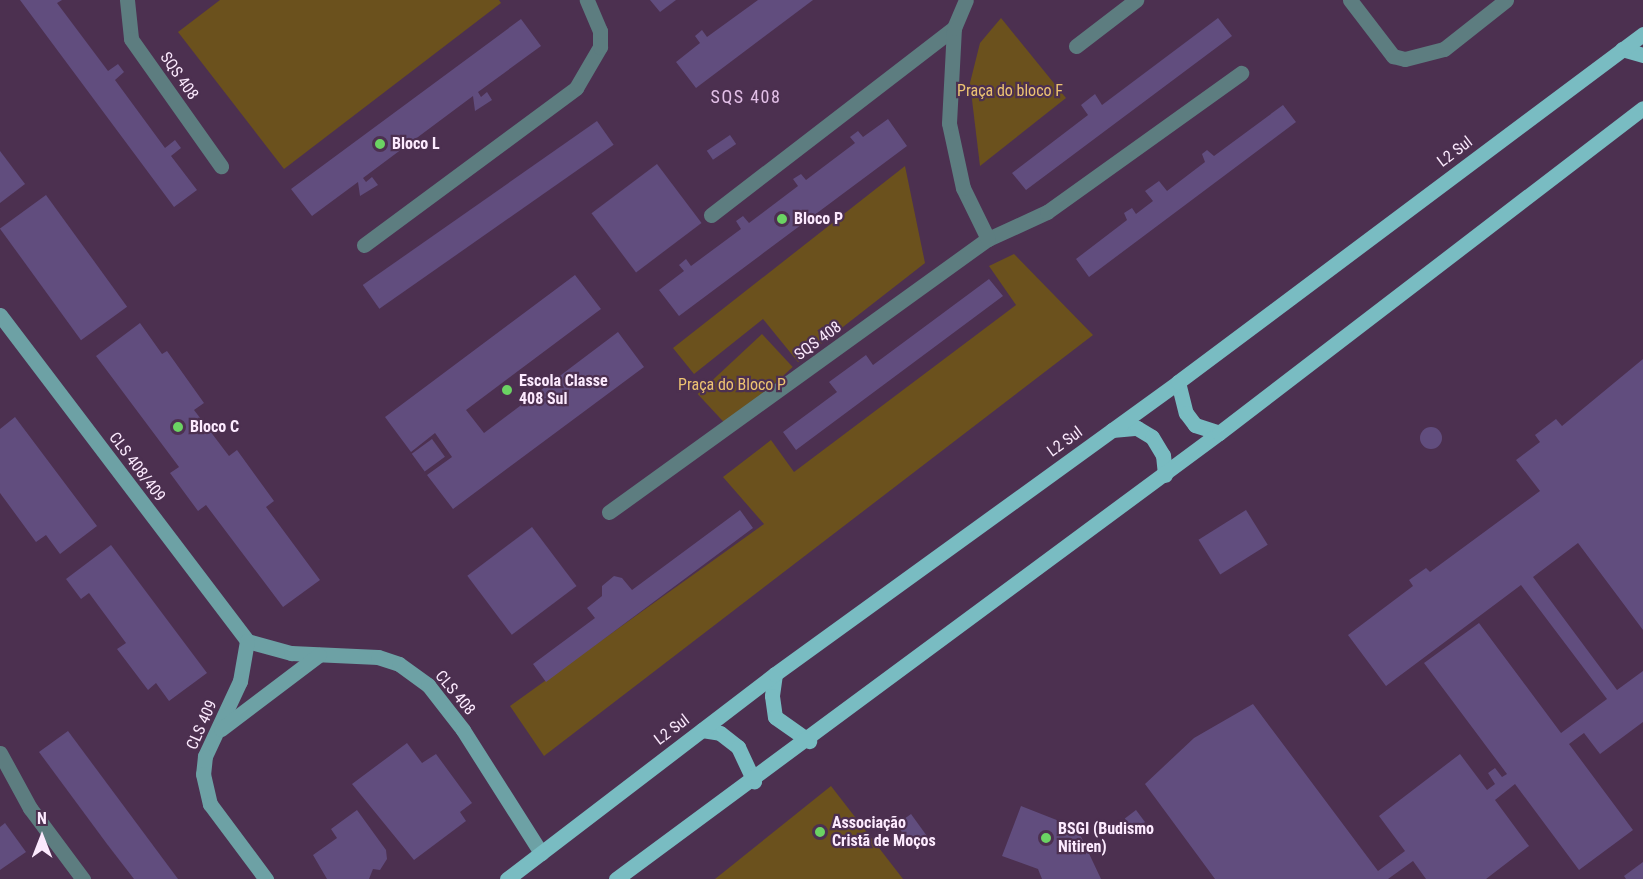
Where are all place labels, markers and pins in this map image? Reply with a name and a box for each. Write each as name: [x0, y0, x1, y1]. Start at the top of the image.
place label: Bloco L: [392, 134, 440, 154]
marker: Bloco L: [373, 137, 387, 151]
place label: Bloco P: [794, 209, 843, 229]
marker: Bloco P: [775, 212, 789, 226]
place label: Escola Classe 408 Sul: [519, 371, 608, 409]
marker: Escola Classe 408 Sul: [500, 383, 514, 397]
place label: Bloco C: [190, 417, 239, 437]
marker: Bloco C: [171, 420, 185, 434]
place label: Associação Cristã de Moços: [832, 813, 936, 851]
place label: BSGI (Budismo Nitiren): [1058, 819, 1154, 857]
marker: Associação Cristã de Moços: [813, 825, 827, 839]
marker: BSGI (Budismo Nitiren): [1039, 831, 1053, 845]

